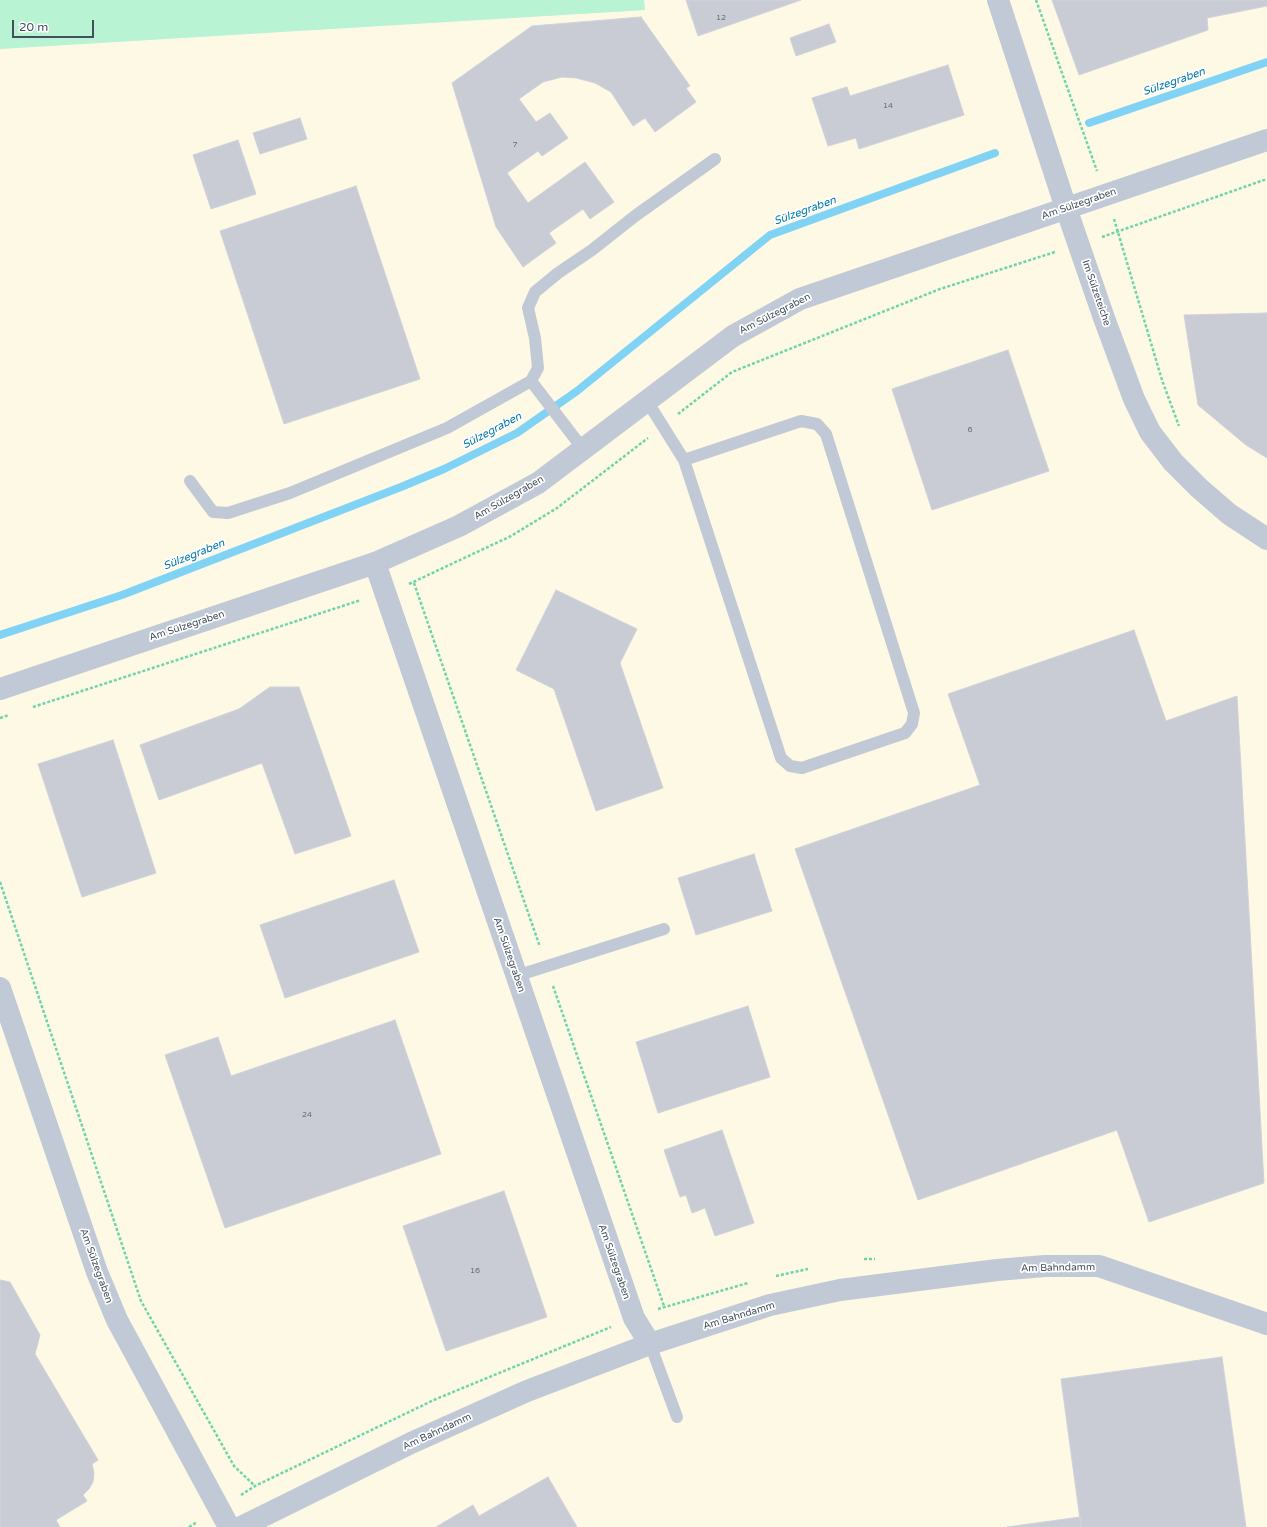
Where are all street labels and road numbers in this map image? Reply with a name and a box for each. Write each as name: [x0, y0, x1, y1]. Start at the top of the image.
street label: Am Sülzegraben: [1040, 186, 1118, 222]
street label: Im Sülzeteiche: [1079, 259, 1113, 327]
street label: Am Sülzegraben: [737, 291, 813, 337]
street label: Am Sülzegraben: [472, 473, 546, 523]
street label: Am Sülzegraben: [148, 608, 226, 644]
street label: Am Sülzegraben: [491, 916, 527, 994]
street label: Am Sülzegraben: [596, 1223, 632, 1301]
street label: Am Sülzegraben: [77, 1227, 115, 1305]
street label: Am Bahndamm: [1021, 1261, 1095, 1275]
street label: Am Bahndamm: [702, 1299, 776, 1333]
street label: Am Bahndamm: [401, 1411, 473, 1453]

